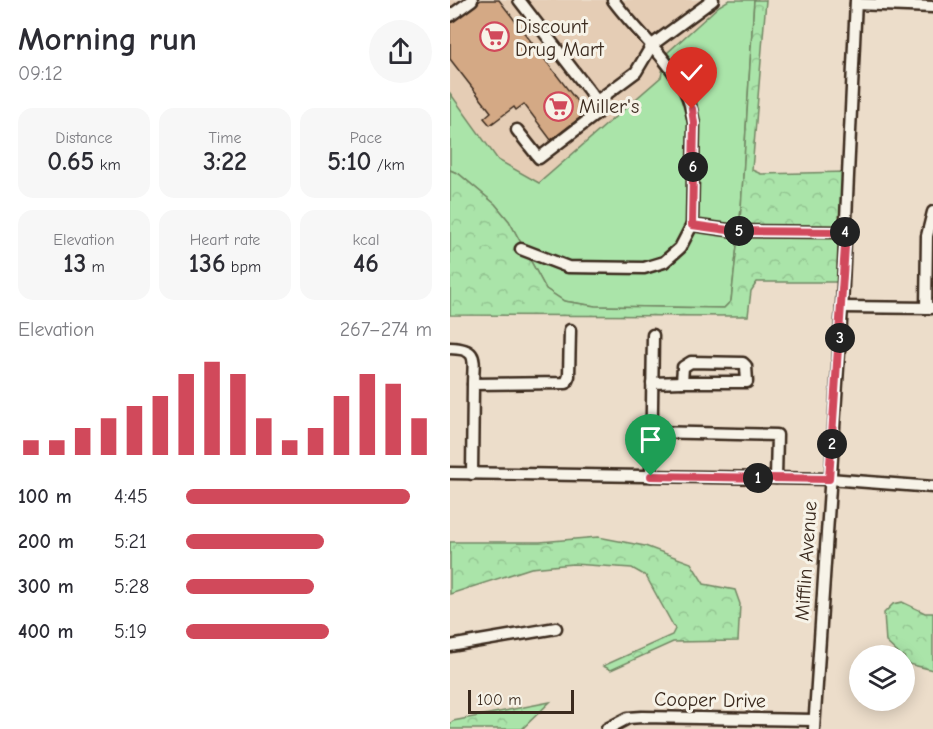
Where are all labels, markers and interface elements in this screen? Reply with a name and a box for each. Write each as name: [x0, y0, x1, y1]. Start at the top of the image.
place label: Discount Drug Mart: [515, 15, 605, 61]
text: Morning run: [18, 20, 197, 58]
button: share: [369, 20, 432, 83]
supermarket icon: Discount Drug Mart: [478, 21, 510, 53]
pin: [666, 47, 717, 109]
icon: check: [675, 56, 708, 89]
text: 09:12: [18, 62, 63, 85]
supermarket icon: Miller's: [542, 90, 574, 122]
place label: Miller's: [579, 95, 639, 118]
text: Distance: [55, 129, 113, 147]
text: Time: [208, 129, 242, 147]
text: Pace: [350, 129, 382, 147]
text: 0.65: [47, 147, 94, 177]
text: 3:22: [203, 147, 247, 177]
text: 5:10: [327, 147, 371, 177]
pin: 6: [678, 152, 708, 182]
text: km: [94, 156, 121, 174]
text: /km: [371, 156, 405, 174]
text: 6: [689, 158, 697, 176]
pin: 5: [724, 216, 754, 246]
pin: 4: [830, 217, 860, 247]
text: 5: [735, 222, 743, 240]
text: 4: [841, 223, 849, 241]
text: Elevation: [53, 231, 115, 249]
text: Heart rate: [190, 231, 260, 249]
text: kcal: [353, 231, 379, 249]
text: 13: [63, 249, 86, 279]
text: 136: [189, 249, 226, 279]
text: 46: [353, 249, 379, 279]
text: m: [86, 258, 105, 276]
text: bpm: [226, 258, 261, 276]
text: Elevation: [18, 318, 95, 341]
text: 267–274 m: [340, 318, 432, 341]
pin: 3: [825, 323, 855, 353]
text: 3: [836, 329, 844, 347]
pin: [625, 414, 676, 476]
icon: arrive: [634, 423, 667, 456]
pin: 2: [817, 429, 847, 459]
text: 2: [828, 435, 836, 453]
pin: 1: [743, 463, 773, 493]
text: 1: [755, 469, 761, 487]
text: 100 m: [18, 485, 72, 508]
text: 4:45: [114, 485, 148, 508]
street label: Mifflin Avenue: [790, 500, 822, 622]
text: 200 m: [18, 530, 74, 553]
text: 5:21: [114, 530, 147, 553]
text: 300 m: [18, 575, 74, 598]
text: 5:28: [114, 575, 149, 598]
text: 400 m: [18, 620, 73, 643]
text: 5:19: [114, 620, 147, 643]
map controls: [849, 645, 915, 711]
button: layers: [849, 645, 915, 711]
scale bar: [468, 687, 574, 714]
street label: Cooper Drive: [654, 688, 766, 712]
text: 100 m: [477, 691, 521, 709]

